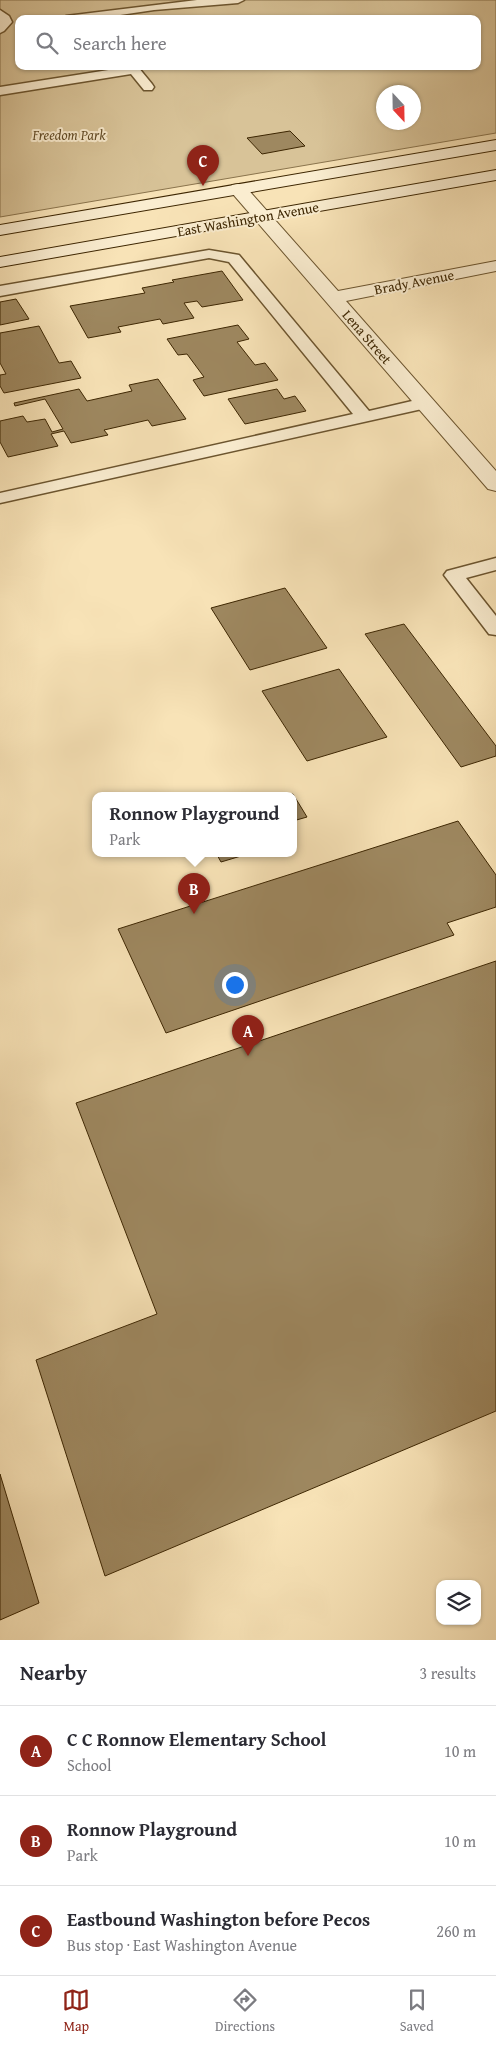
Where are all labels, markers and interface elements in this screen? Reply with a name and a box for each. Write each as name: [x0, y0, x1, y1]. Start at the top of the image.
search box: [15, 15, 481, 70]
icon: search: [33, 29, 61, 57]
text: Search here: [73, 29, 167, 57]
north arrow: [376, 85, 421, 130]
park label: Freedom Park: [31, 125, 106, 145]
pin: C: [187, 145, 219, 186]
street label: East Washington Avenue: [176, 197, 321, 241]
street label: Brady Avenue: [372, 264, 456, 300]
street label: Lena Street: [338, 305, 396, 369]
popup: [92, 792, 297, 857]
text: Ronnow Playground: [109, 799, 280, 827]
text: Park: [109, 827, 140, 851]
pin: B: [178, 873, 210, 914]
your location: [222, 972, 248, 998]
pin: A: [232, 1015, 264, 1056]
map controls: [436, 1580, 481, 1625]
button: layers: [436, 1580, 481, 1625]
text: Nearby: [20, 1657, 87, 1688]
text: 3 results: [419, 1661, 476, 1685]
text: C C Ronnow Elementary School: [67, 1725, 327, 1753]
text: A: [31, 1739, 41, 1763]
text: 10 m: [444, 1739, 476, 1763]
text: School: [67, 1753, 111, 1777]
text: Ronnow Playground: [67, 1815, 237, 1843]
text: B: [31, 1829, 41, 1853]
text: 10 m: [444, 1829, 476, 1853]
text: Park: [67, 1843, 98, 1867]
text: Eastbound Washington before Pecos: [67, 1905, 370, 1933]
text: C: [31, 1919, 41, 1943]
text: 260 m: [436, 1919, 476, 1943]
text: Bus stop · East Washington Avenue: [67, 1933, 297, 1957]
tab: Map: [62, 1986, 90, 2036]
tab: Directions: [215, 1986, 275, 2036]
tab: Saved: [400, 1986, 434, 2036]

